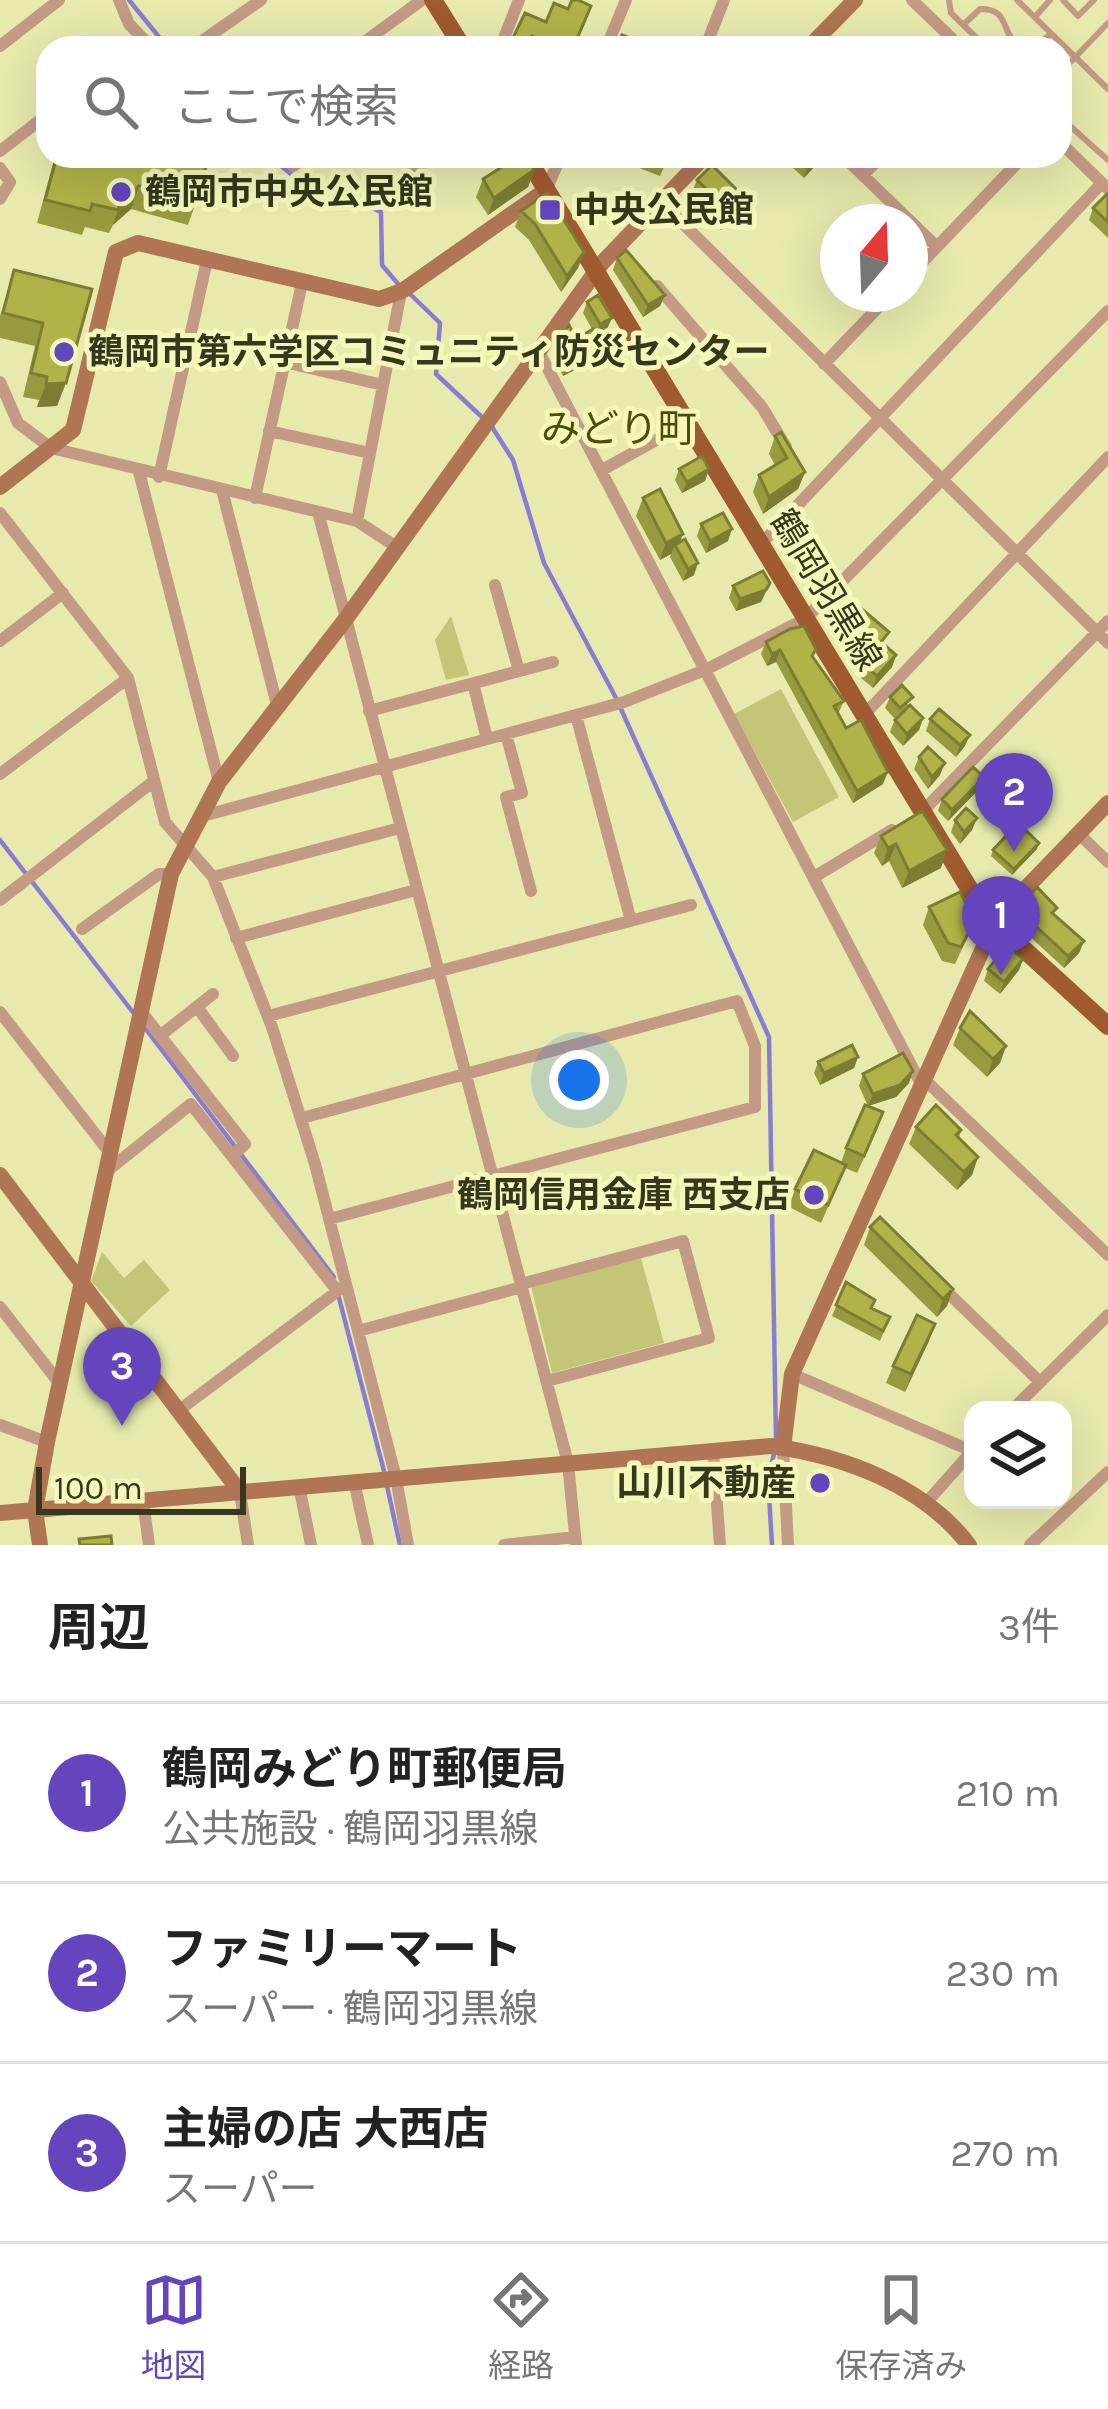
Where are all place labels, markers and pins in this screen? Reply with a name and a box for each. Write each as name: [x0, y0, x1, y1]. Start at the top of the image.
place label: 鶴岡市中央公民館: [145, 171, 433, 213]
marker: 鶴岡市中央公民館: [108, 179, 134, 205]
place label: 中央公民館: [574, 189, 754, 231]
marker: 中央公民館: [537, 197, 563, 223]
place label: 鶴岡市第六学区コミュニティ防災センター: [88, 331, 770, 373]
marker: 鶴岡市第六学区コミュニティ防災センター: [51, 339, 77, 365]
pin: 2: [975, 753, 1053, 852]
pin: 1: [962, 876, 1040, 975]
place label: 鶴岡信用金庫 西支店: [457, 1174, 790, 1216]
marker: 鶴岡信用金庫 西支店: [801, 1182, 827, 1208]
pin: 3: [83, 1327, 161, 1426]
place label: 山川不動産: [616, 1462, 796, 1504]
marker: 山川不動産: [807, 1470, 833, 1496]

